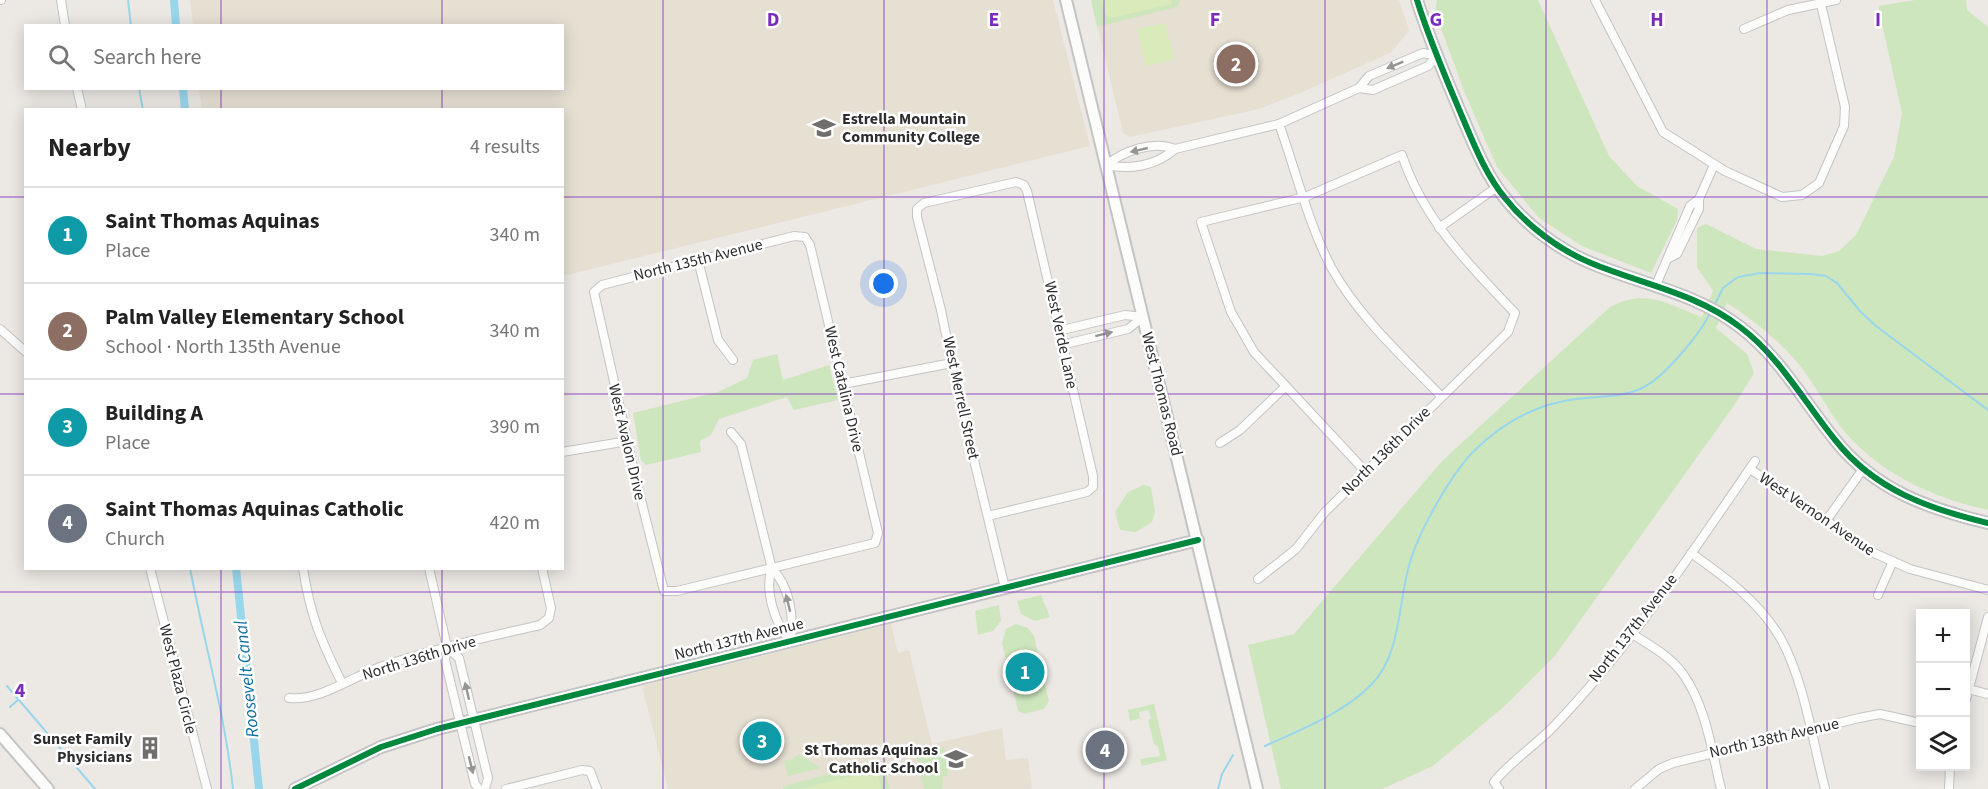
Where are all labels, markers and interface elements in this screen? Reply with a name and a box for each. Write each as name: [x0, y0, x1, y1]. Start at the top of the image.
text: D: [767, 6, 779, 34]
text: E: [989, 6, 999, 34]
text: F: [1210, 6, 1220, 34]
text: G: [1430, 6, 1442, 34]
text: H: [1650, 6, 1664, 34]
text: I: [1875, 6, 1881, 34]
search box: [24, 24, 564, 90]
icon: search: [45, 41, 78, 74]
text: Search here: [93, 41, 201, 73]
pin: 2: [1216, 42, 1256, 86]
one-way arrow: [1386, 60, 1404, 70]
place label: Estrella Mountain Community College: [842, 108, 980, 148]
school or university icon: Estrella Mountain Community College: [811, 115, 837, 141]
text: Nearby: [48, 129, 131, 166]
text: 4 results: [470, 133, 540, 161]
one-way arrow: [1130, 145, 1148, 155]
text: Saint Thomas Aquinas: [105, 205, 320, 237]
text: 1: [62, 221, 73, 249]
text: 340 m: [490, 221, 540, 249]
street label: North 135th Avenue: [631, 233, 765, 287]
text: Place: [105, 237, 150, 265]
your location: [869, 269, 898, 298]
street label: West Verde Lane: [1039, 279, 1083, 391]
text: Palm Valley Elementary School: [105, 301, 404, 333]
text: 2: [62, 317, 73, 345]
text: 340 m: [490, 317, 540, 345]
street label: West Catalina Drive: [819, 324, 869, 454]
one-way arrow: [1095, 329, 1113, 339]
street label: West Thomas Road: [1136, 330, 1188, 458]
text: School · North 135th Avenue: [105, 333, 341, 361]
street label: West Merrell Street: [937, 334, 985, 462]
street label: West Avalon Drive: [603, 382, 651, 502]
text: Building A: [105, 397, 203, 429]
street label: North 136th Drive: [1337, 402, 1435, 500]
text: 3: [62, 413, 73, 441]
text: 390 m: [490, 413, 540, 441]
text: Place: [105, 429, 150, 457]
street label: West Vernon Avenue: [1755, 467, 1879, 561]
text: Saint Thomas Aquinas Catholic: [105, 493, 404, 525]
text: 4: [62, 509, 73, 537]
text: 420 m: [490, 509, 540, 537]
text: Church: [105, 525, 165, 553]
street label: North 137th Avenue: [1584, 569, 1682, 687]
one-way arrow: [782, 594, 792, 612]
map controls: [1916, 609, 1970, 771]
button: +: [1916, 609, 1970, 663]
street label: North 137th Avenue: [672, 612, 806, 666]
water label: Roosevelt Canal: [228, 619, 266, 739]
street label: West Plaza Circle: [154, 622, 202, 736]
street label: North 136th Drive: [359, 630, 479, 686]
pin: 1: [1006, 650, 1044, 694]
button: −: [1916, 663, 1970, 717]
text: 4: [15, 677, 26, 705]
one-way arrow: [462, 682, 472, 701]
street label: North 138th Avenue: [1707, 712, 1841, 764]
button: layers: [1916, 717, 1970, 771]
pin: 3: [742, 718, 782, 764]
place label: Sunset Family Physicians: [33, 728, 133, 768]
pin: 4: [1086, 728, 1124, 772]
building icon: Sunset Family Physicians: [137, 735, 163, 761]
place label: St Thomas Aquinas Catholic School: [804, 739, 938, 779]
school or university icon: St Thomas Aquinas Catholic School: [943, 746, 969, 772]
one-way arrow: [466, 756, 476, 774]

